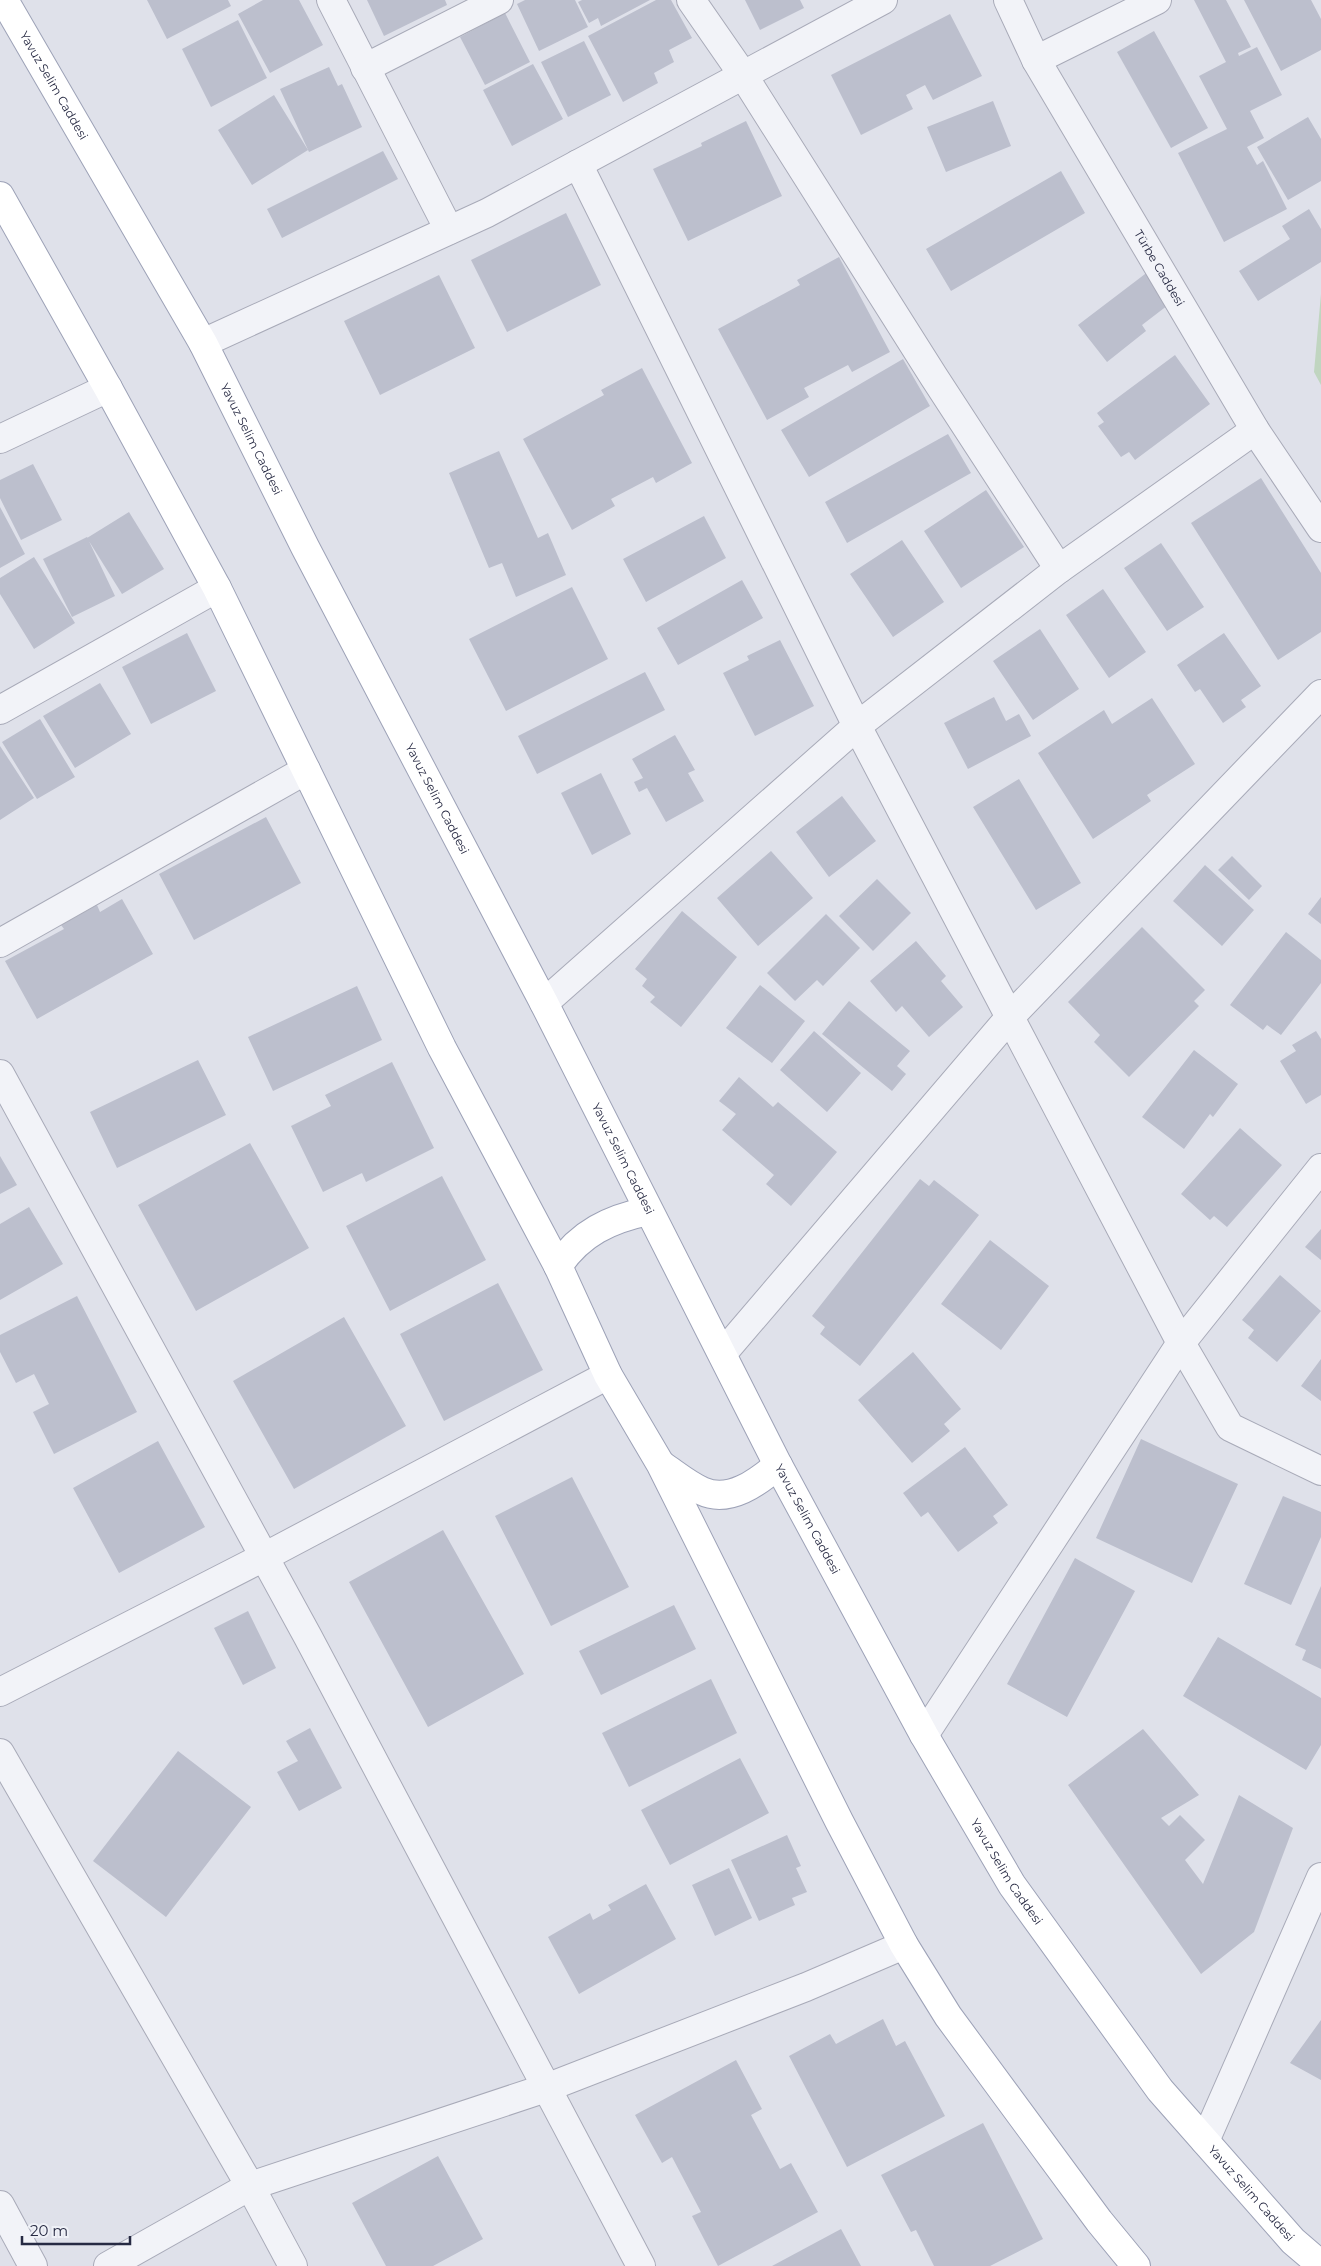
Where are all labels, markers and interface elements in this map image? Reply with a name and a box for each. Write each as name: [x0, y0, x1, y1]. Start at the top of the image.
street label: Yavuz Selim Caddesi: [17, 28, 91, 142]
street label: Türbe Caddesi: [1131, 227, 1188, 309]
street label: Yavuz Selim Caddesi: [217, 381, 286, 497]
street label: Yavuz Selim Caddesi: [402, 741, 473, 857]
street label: Yavuz Selim Caddesi: [589, 1100, 658, 1217]
street label: Yavuz Selim Caddesi: [772, 1461, 844, 1577]
street label: Yavuz Selim Caddesi: [968, 1816, 1046, 1927]
street label: Yavuz Selim Caddesi: [1205, 2142, 1298, 2244]
scale bar: [22, 2214, 130, 2246]
text: 20 m: [30, 2221, 68, 2240]

